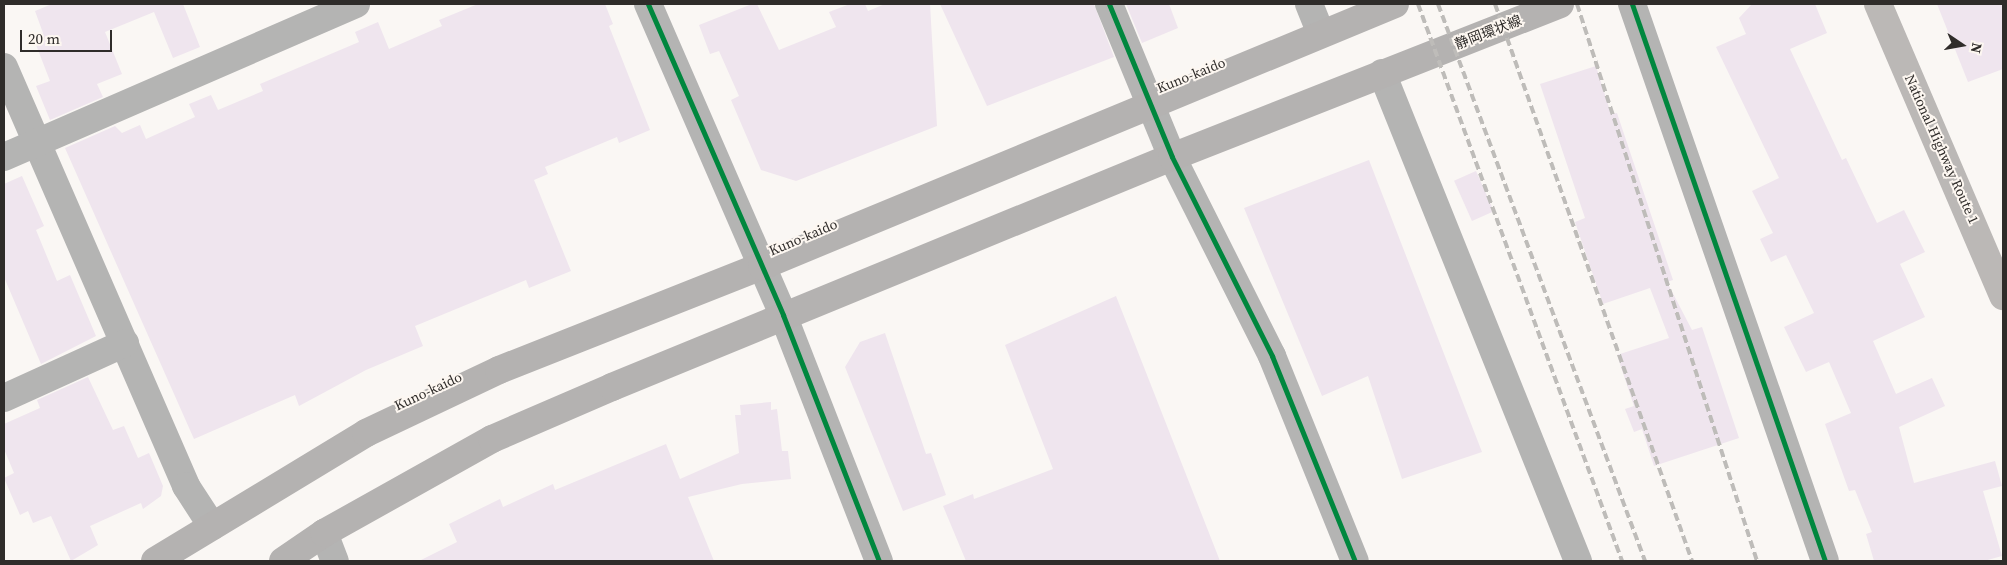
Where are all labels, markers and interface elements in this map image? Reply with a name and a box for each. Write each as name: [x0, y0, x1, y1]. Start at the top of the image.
street label: 静岡環状線: [1452, 12, 1524, 52]
scale bar: [22, 20, 115, 52]
north arrow: [1937, 20, 1987, 70]
text: 20 m: [28, 28, 60, 49]
text: N: [1966, 41, 1988, 55]
street label: Kuno-kaido: [1154, 54, 1228, 96]
street label: National Highway Route 1: [1901, 72, 1983, 226]
street label: Kuno-kaido: [766, 215, 840, 259]
street label: Kuno-kaido: [392, 368, 464, 414]

